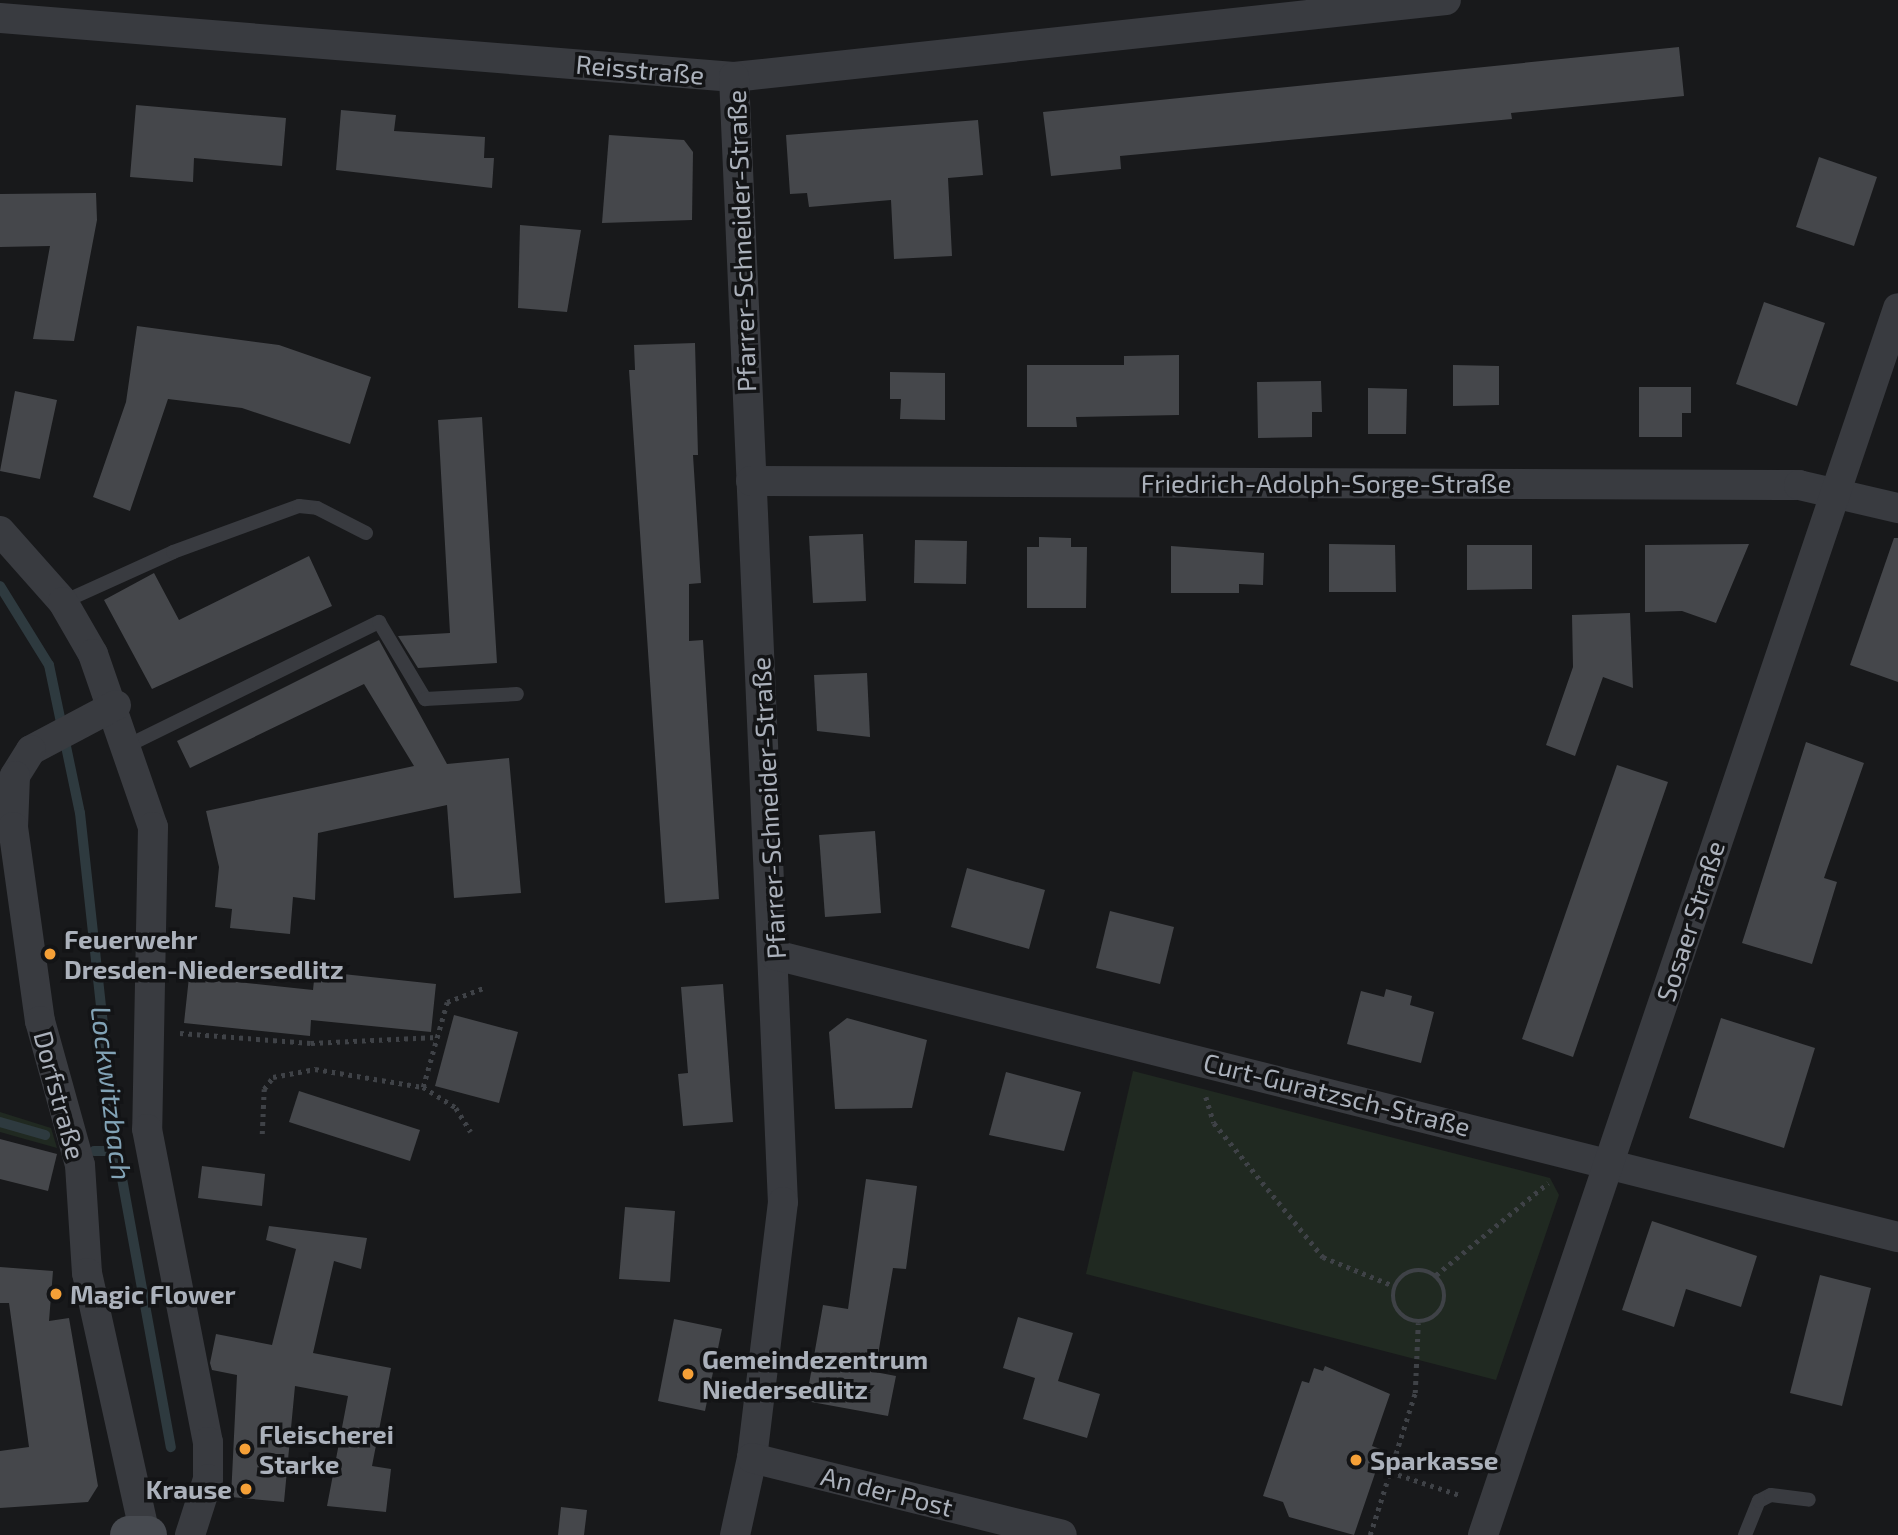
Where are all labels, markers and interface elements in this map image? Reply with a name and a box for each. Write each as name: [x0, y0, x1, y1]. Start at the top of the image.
street label: Reisstraße: [574, 48, 706, 90]
street label: Pfarrer-Schneider-Straße: [720, 89, 762, 393]
street label: Friedrich-Adolph-Sorge-Straße: [1141, 467, 1511, 499]
street label: Pfarrer-Schneider-Straße: [745, 656, 791, 960]
street label: Sosaer Straße: [1649, 836, 1731, 1006]
place label: Feuerwehr Dresden-Niedersedlitz: [64, 923, 344, 984]
marker: Feuerwehr Dresden-Niedersedlitz: [42, 946, 58, 962]
water label: Lockwitzbach: [85, 1004, 139, 1182]
street label: Dorfstraße: [28, 1027, 92, 1163]
street label: Curt-Guratzsch-Straße: [1201, 1046, 1473, 1142]
place label: Magic Flower: [70, 1278, 236, 1310]
marker: Magic Flower: [48, 1286, 64, 1302]
place label: Gemeindezentrum Niedersedlitz: [702, 1343, 928, 1404]
marker: Gemeindezentrum Niedersedlitz: [680, 1366, 696, 1382]
place label: Fleischerei Starke: [259, 1418, 394, 1480]
marker: Fleischerei Starke: [237, 1441, 253, 1457]
place label: Sparkasse: [1370, 1444, 1498, 1476]
marker: Sparkasse: [1348, 1452, 1364, 1468]
street label: An der Post: [818, 1460, 956, 1522]
place label: Krause: [146, 1473, 232, 1505]
marker: Krause: [238, 1481, 254, 1497]

